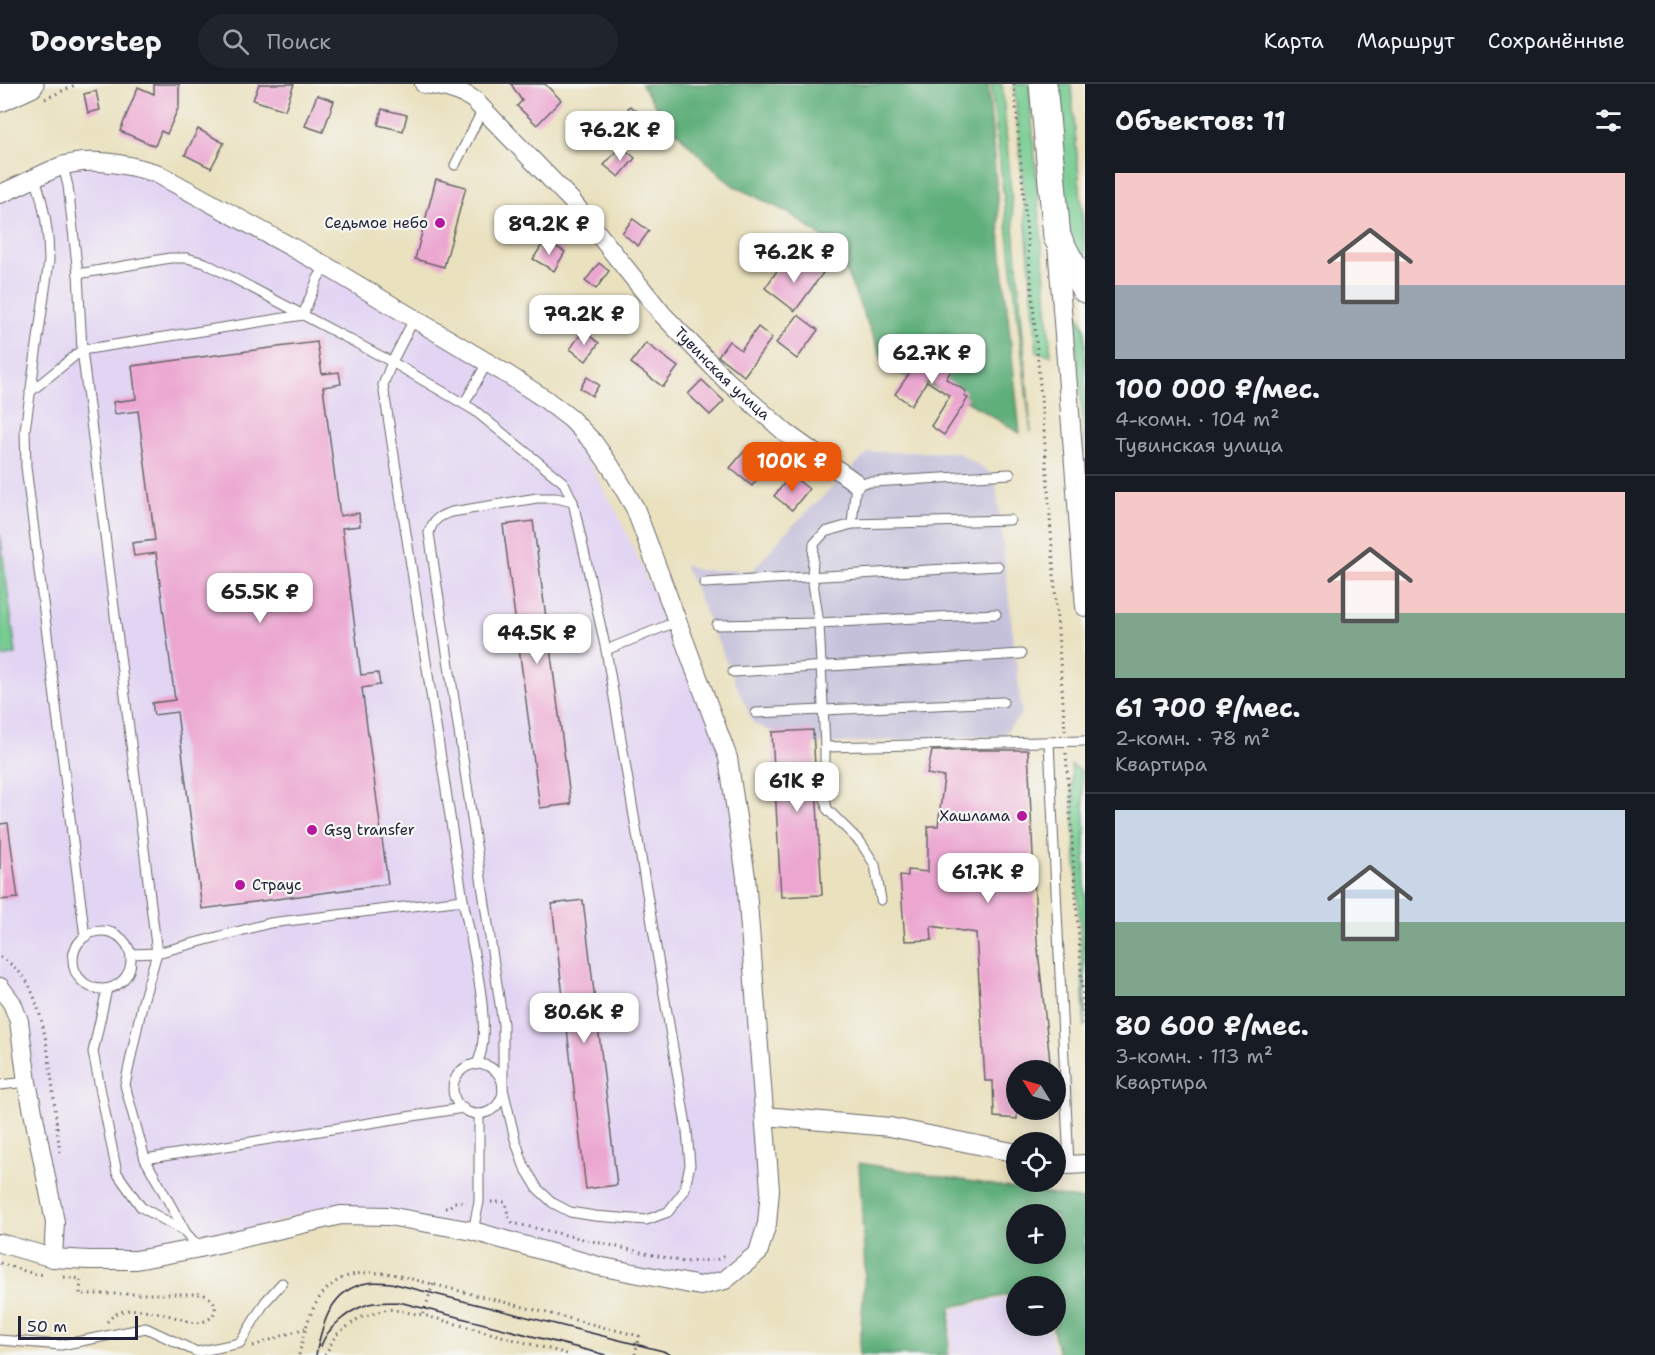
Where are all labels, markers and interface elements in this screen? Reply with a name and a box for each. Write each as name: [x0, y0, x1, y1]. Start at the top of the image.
search box: [198, 14, 618, 68]
text: Doorstep: [30, 22, 162, 60]
icon: search: [219, 25, 252, 58]
text: Поиск: [267, 27, 331, 56]
text: Карта: [1264, 27, 1324, 55]
text: Маршрут: [1357, 27, 1455, 55]
text: Сохранённые: [1488, 27, 1625, 55]
text: Объектов: 11: [1115, 103, 1286, 138]
icon: filters: [1592, 104, 1625, 137]
pin: 76.2K ₽: [565, 111, 675, 162]
text: 76.2K ₽: [579, 117, 661, 143]
pin: 89.2K ₽: [494, 205, 604, 256]
text: 89.2K ₽: [508, 211, 590, 237]
icon: home: [1316, 212, 1424, 320]
place label: Седьмое небо: [324, 213, 428, 233]
marker: Седьмое небо: [433, 216, 447, 230]
pin: 76.2K ₽: [739, 233, 849, 284]
text: 76.2K ₽: [753, 239, 835, 265]
pin: 79.2K ₽: [529, 295, 639, 346]
text: 79.2K ₽: [543, 301, 625, 327]
street label: Тувинская улица: [670, 323, 775, 425]
pin: 62.7K ₽: [877, 334, 987, 385]
text: 62.7K ₽: [892, 340, 972, 366]
text: 100 000 ₽/мес.: [1115, 371, 1320, 406]
text: 4-комн. · 104 m²: [1115, 406, 1279, 432]
text: Тувинская улица: [1115, 432, 1283, 458]
pin: 100K ₽: [743, 442, 841, 493]
text: 100K ₽: [757, 448, 828, 474]
icon: home: [1316, 531, 1424, 639]
pin: 65.5K ₽: [205, 573, 315, 624]
text: 65.5K ₽: [221, 579, 299, 605]
pin: 44.5K ₽: [482, 614, 592, 665]
text: 44.5K ₽: [497, 620, 577, 646]
text: 61 700 ₽/мес.: [1115, 690, 1300, 725]
text: 2-комн. · 78 m²: [1115, 725, 1270, 751]
text: Квартира: [1115, 751, 1207, 777]
pin: 61K ₽: [755, 762, 839, 813]
text: 61K ₽: [769, 768, 825, 794]
place label: Хашлама: [939, 806, 1011, 826]
marker: Хашлама: [1015, 809, 1029, 823]
place label: Gsg transfer: [324, 820, 415, 840]
marker: Gsg transfer: [305, 823, 319, 837]
icon: home: [1316, 849, 1424, 957]
pin: 61.7K ₽: [933, 853, 1043, 904]
text: 61.7K ₽: [952, 859, 1024, 885]
place label: Страус: [252, 875, 302, 895]
marker: Страус: [233, 878, 247, 892]
pin: 80.6K ₽: [529, 993, 639, 1044]
text: 80.6K ₽: [544, 999, 624, 1025]
text: 80 600 ₽/мес.: [1115, 1008, 1309, 1043]
text: 3-комн. · 113 m²: [1115, 1043, 1273, 1069]
north arrow: [1006, 1060, 1066, 1120]
map controls: [1006, 1060, 1066, 1336]
text: Квартира: [1115, 1069, 1207, 1095]
button: locate: [1006, 1132, 1066, 1192]
button: +: [1006, 1204, 1066, 1264]
button: −: [1006, 1276, 1066, 1336]
scale bar: [18, 1313, 138, 1340]
text: 50 m: [27, 1316, 67, 1337]

